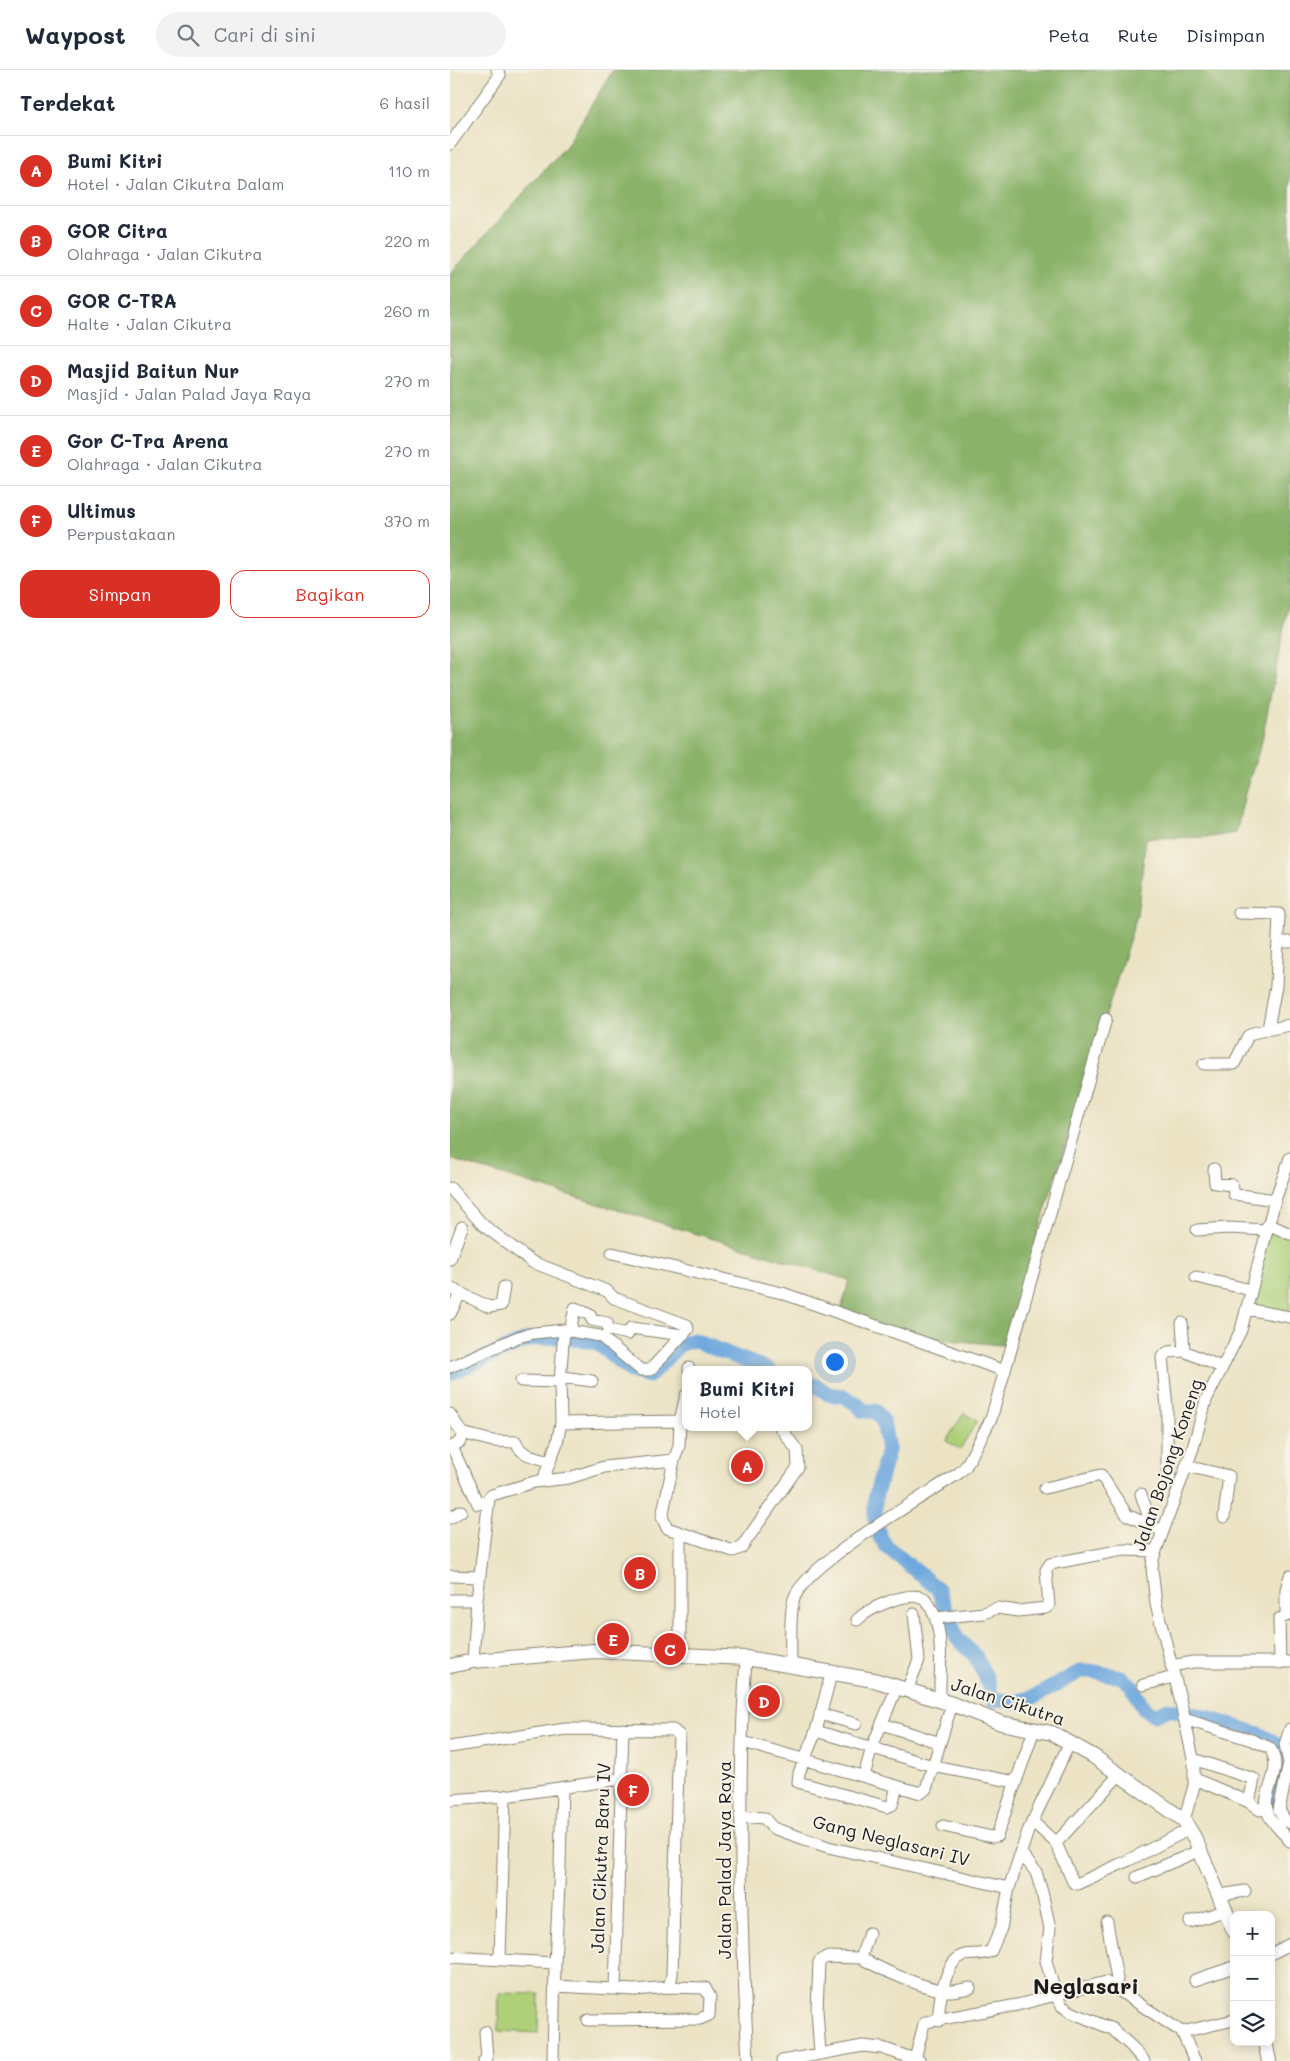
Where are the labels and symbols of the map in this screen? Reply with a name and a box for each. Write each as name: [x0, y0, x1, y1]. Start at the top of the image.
your location: [822, 1349, 848, 1375]
street label: Jalan Bojong Koneng: [1126, 1375, 1208, 1554]
pin: A: [731, 1447, 763, 1485]
pin: B: [624, 1554, 656, 1592]
pin: E: [597, 1620, 629, 1658]
pin: C: [654, 1630, 686, 1668]
street label: Jalan Cikutra: [948, 1671, 1068, 1731]
pin: D: [748, 1682, 780, 1720]
street label: Jalan Palad Jaya Raya: [712, 1761, 736, 1959]
street label: Jalan Cikutra Baru IV: [585, 1762, 615, 1954]
pin: F: [617, 1771, 649, 1809]
street label: Gang Neglasari IV: [810, 1809, 972, 1871]
district label: Neglasari: [1033, 1971, 1139, 2000]

